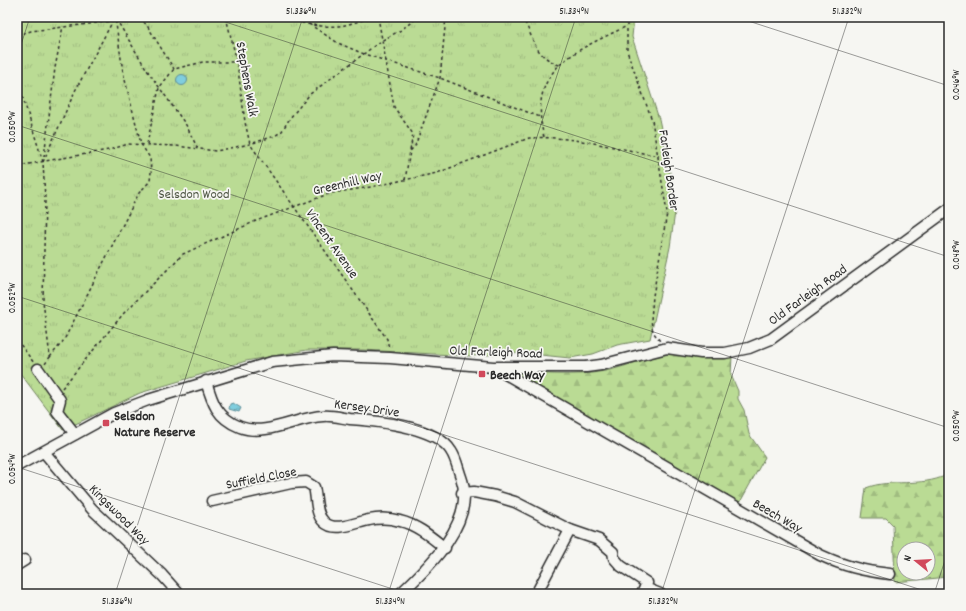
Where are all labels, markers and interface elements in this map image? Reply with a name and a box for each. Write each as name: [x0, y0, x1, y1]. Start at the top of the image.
text: 51.336°N: [286, 5, 316, 19]
text: 51.334°N: [559, 5, 589, 19]
text: 51.332°N: [832, 5, 862, 19]
street label: Stephens Walk: [230, 40, 263, 119]
text: 0.046°W: [950, 69, 964, 100]
text: 0.050°W: [6, 111, 20, 143]
street label: Farleigh Border: [652, 128, 684, 213]
street label: Greenhill Way: [311, 166, 384, 202]
park label: Selsdon Wood: [158, 185, 230, 205]
street label: Vincent Avenue: [300, 205, 363, 283]
text: 0.048°W: [950, 240, 964, 270]
street label: Old Farleigh Road: [765, 260, 852, 331]
text: 0.052°W: [6, 282, 20, 313]
street label: Old Farleigh Road: [449, 341, 543, 365]
place label: Beech Way: [490, 366, 546, 386]
marker: Beech Way: [477, 369, 487, 379]
street label: Kersey Drive: [333, 395, 401, 423]
place label: Selsdon Nature Reserve: [114, 407, 195, 443]
text: 0.050°W: [950, 410, 964, 442]
marker: Selsdon Nature Reserve: [101, 418, 111, 428]
text: 0.054°W: [6, 454, 20, 484]
street label: Suffield Close: [224, 462, 298, 496]
street label: Kingswood Way: [84, 480, 154, 551]
street label: Beech Way: [748, 494, 806, 539]
north arrow: [896, 541, 936, 581]
text: N: [900, 553, 917, 564]
text: 51.336°N: [102, 595, 132, 609]
text: 51.334°N: [375, 595, 405, 609]
text: 51.332°N: [648, 595, 678, 609]

